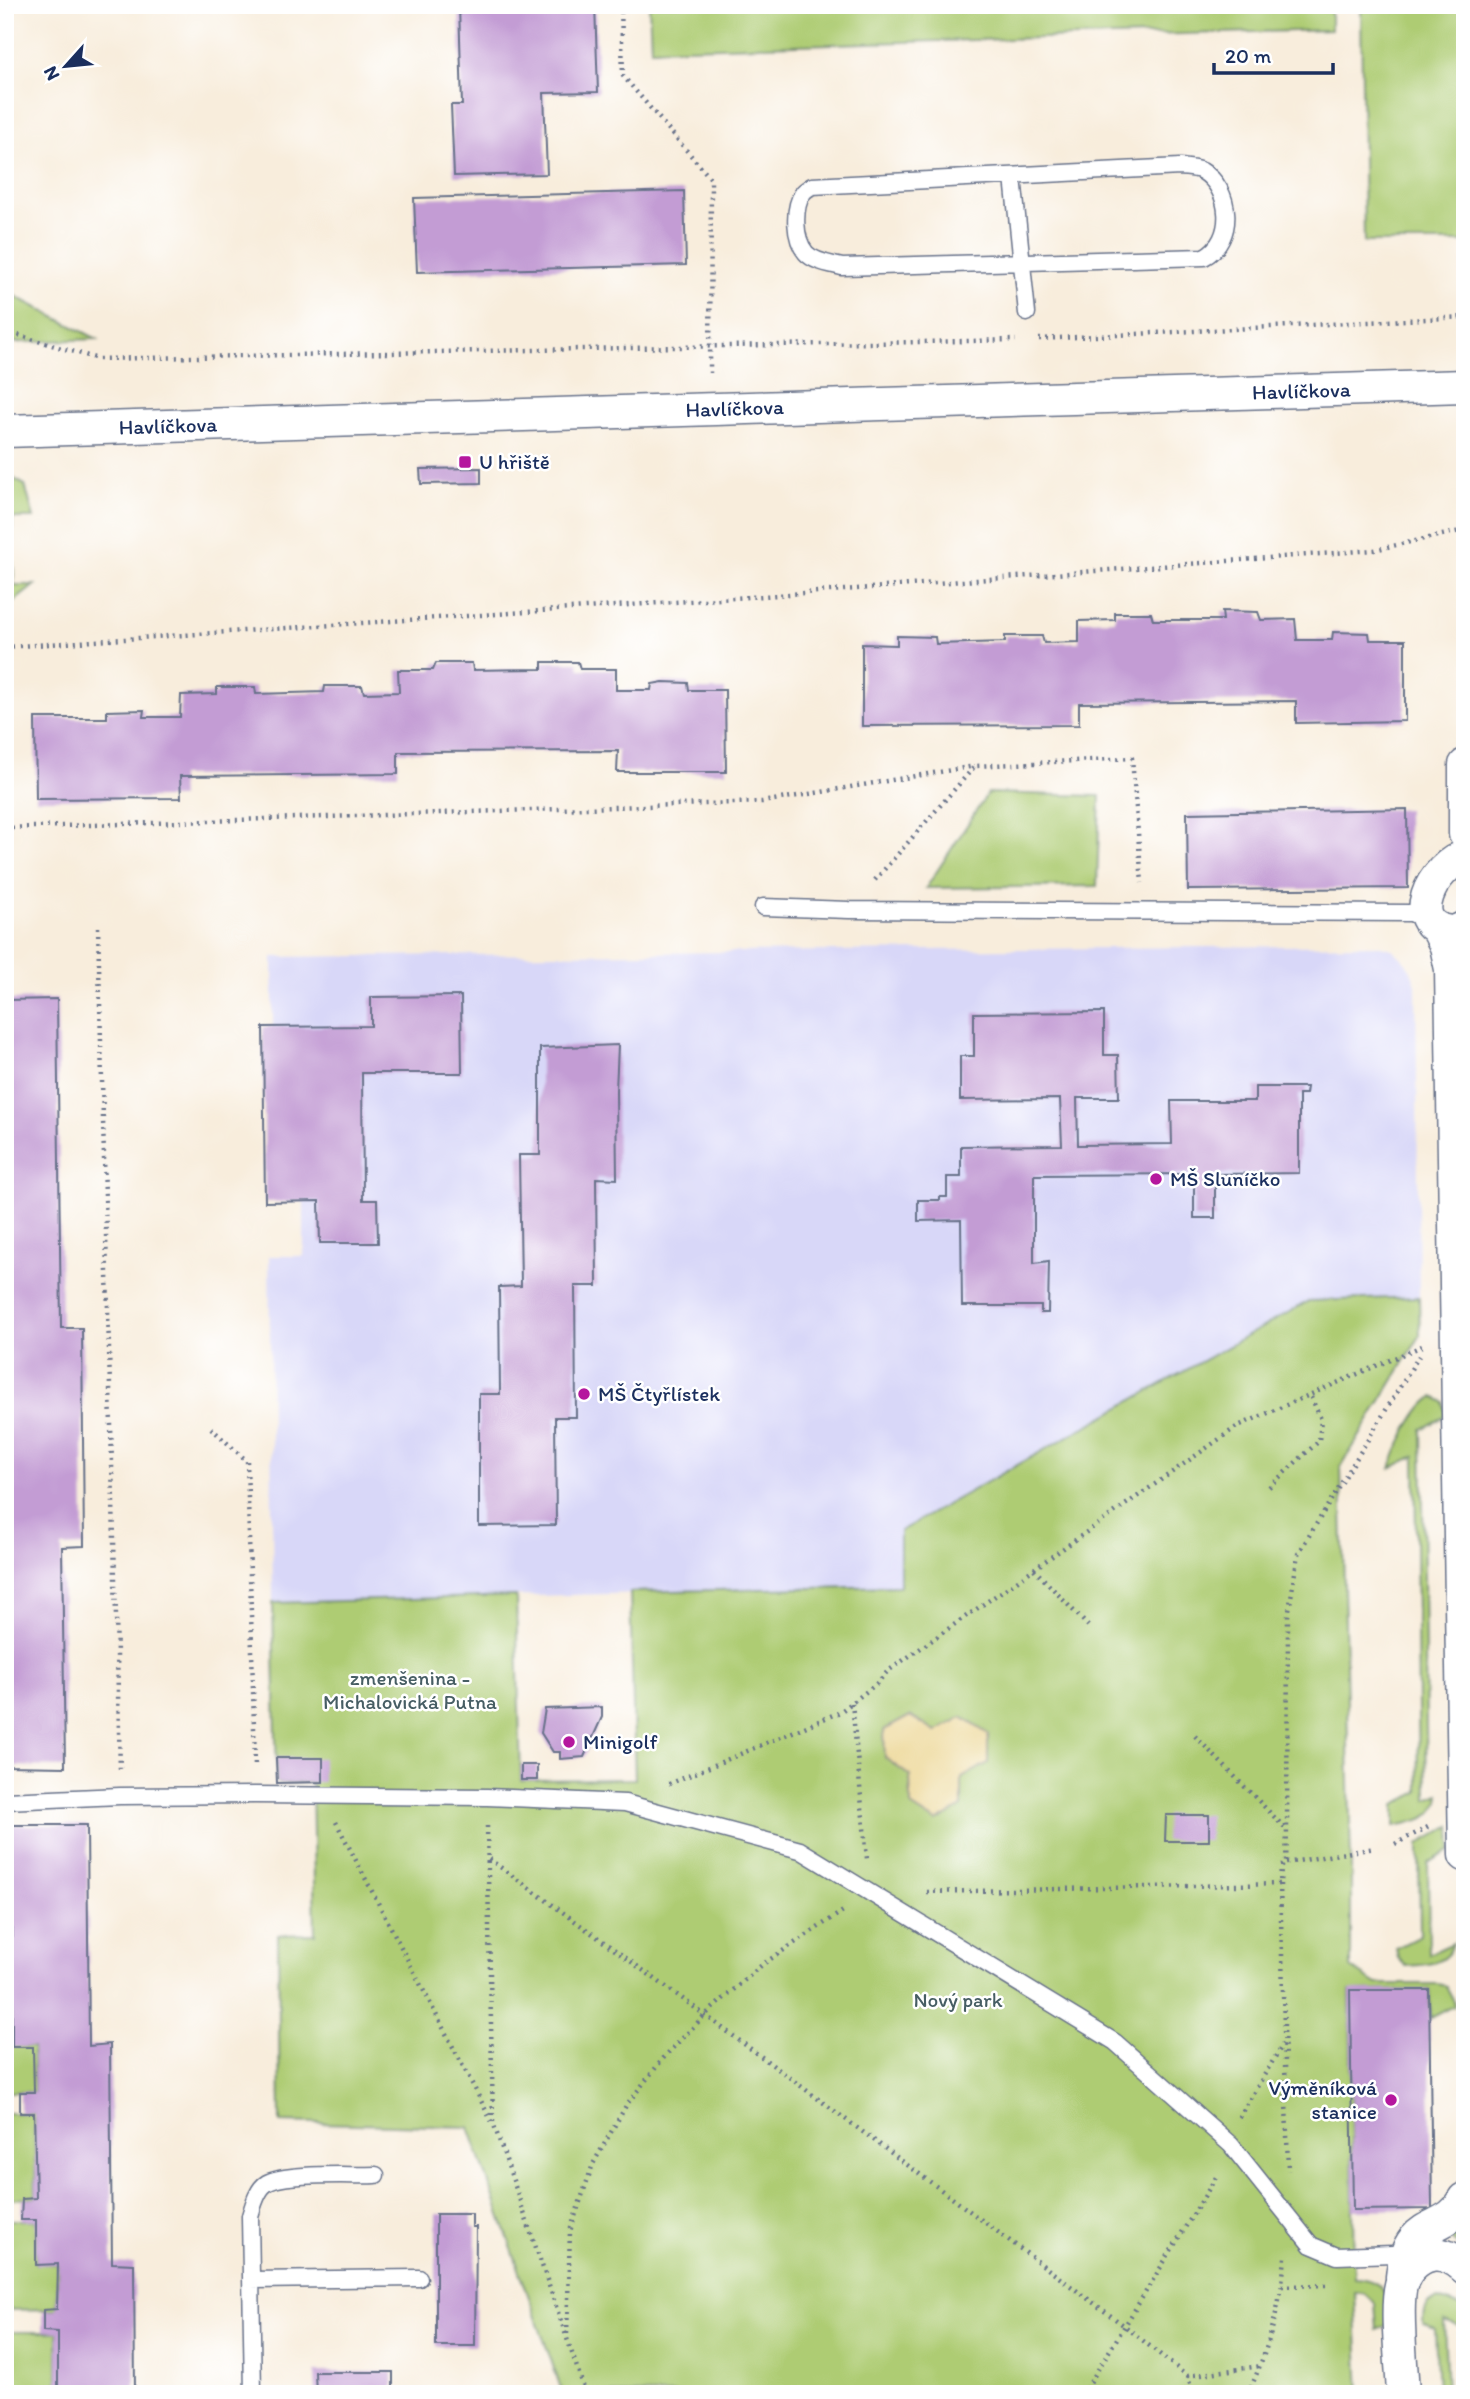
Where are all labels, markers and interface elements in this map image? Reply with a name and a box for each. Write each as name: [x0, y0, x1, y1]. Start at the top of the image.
north arrow: [32, 32, 102, 102]
scale bar: [1214, 32, 1334, 76]
text: 20 m: [1225, 43, 1272, 68]
text: N: [38, 63, 64, 84]
street label: Havlíčkova: [1252, 377, 1351, 405]
street label: Havlíčkova: [685, 394, 784, 422]
street label: Havlíčkova: [118, 411, 218, 439]
place label: U hřiště: [479, 449, 550, 474]
marker: U hřiště: [457, 454, 473, 470]
place label: MŠ Sluníčko: [1170, 1166, 1280, 1191]
marker: MŠ Sluníčko: [1148, 1171, 1164, 1187]
place label: MŠ Čtyřlístek: [598, 1381, 720, 1406]
marker: MŠ Čtyřlístek: [576, 1386, 592, 1402]
park label: zmenšenina - Michalovická Putna: [323, 1665, 497, 1714]
place label: Minigolf: [583, 1729, 657, 1754]
marker: Minigolf: [561, 1734, 577, 1750]
park label: Nový park: [913, 1987, 1003, 2012]
place label: Výměníková stanice: [1269, 2075, 1377, 2124]
marker: Výměníková stanice: [1383, 2092, 1399, 2108]

